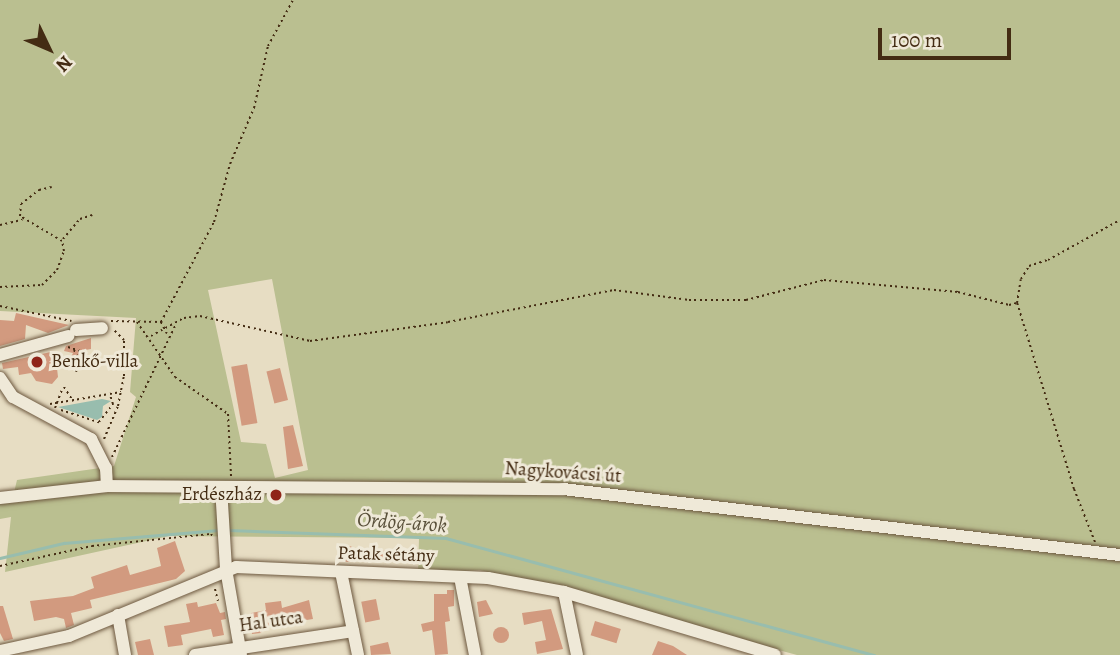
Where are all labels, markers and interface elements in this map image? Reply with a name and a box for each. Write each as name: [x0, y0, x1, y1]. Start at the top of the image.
north arrow: [14, 14, 84, 84]
scale bar: [882, 14, 1015, 58]
text: 100 m: [891, 26, 942, 54]
text: N: [50, 50, 78, 78]
place label: Benkő-villa: [51, 351, 138, 373]
marker: Benkő-villa: [29, 354, 45, 370]
street label: Nagykovácsi út: [504, 458, 622, 488]
place label: Erdészház: [181, 484, 262, 506]
marker: Erdészház: [268, 487, 284, 503]
water label: Ördög-árok: [356, 506, 448, 538]
street label: Patak sétány: [337, 542, 435, 568]
street label: Hal utca: [237, 606, 305, 638]

